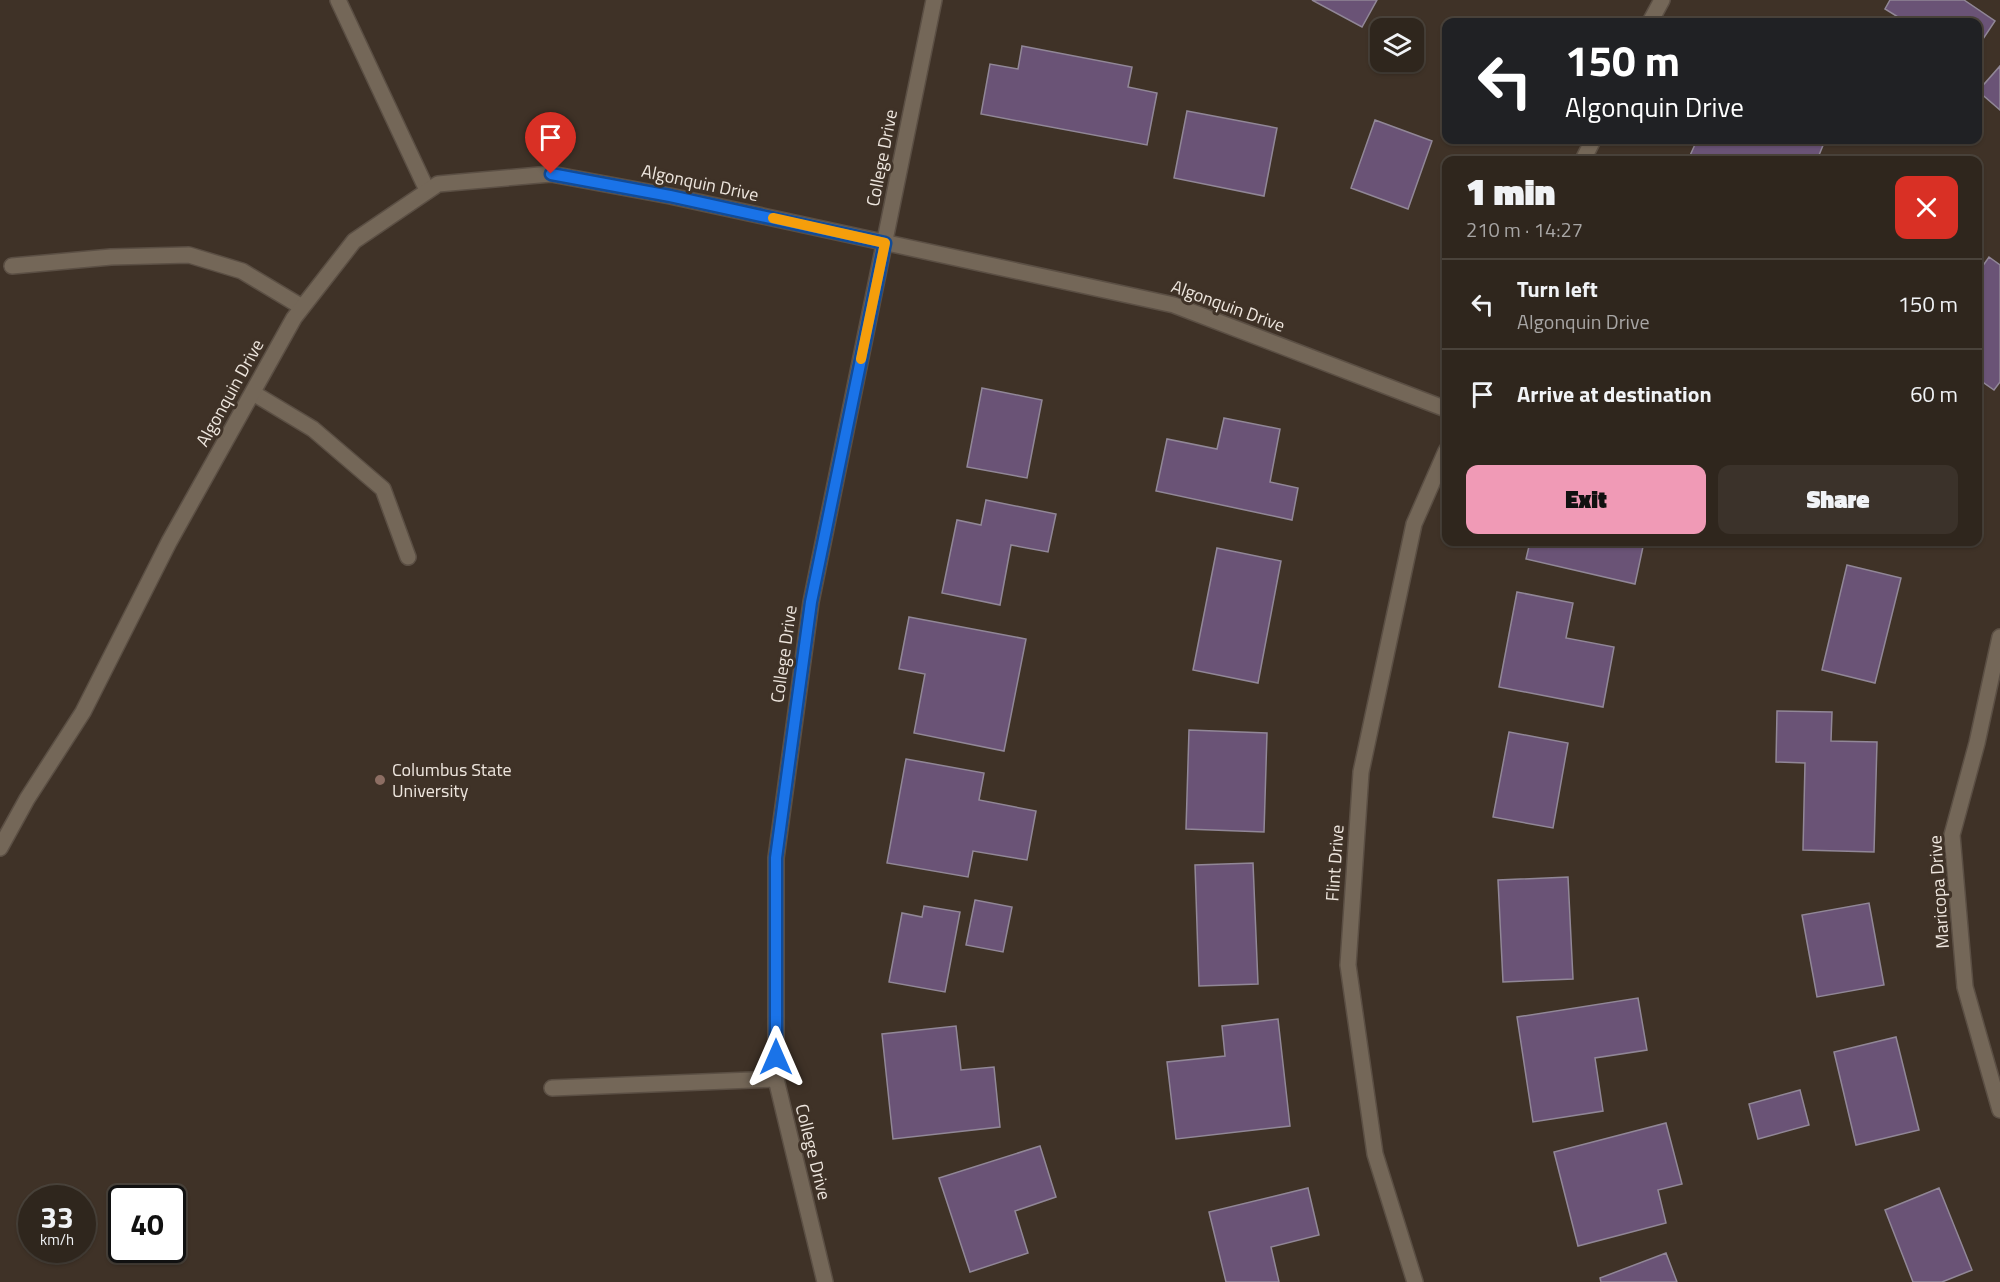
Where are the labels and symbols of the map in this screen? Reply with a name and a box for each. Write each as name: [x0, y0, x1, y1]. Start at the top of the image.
street label: College Drive: [859, 107, 904, 209]
pin: [525, 112, 576, 174]
street label: Algonquin Drive: [639, 157, 761, 208]
street label: Algonquin Drive: [1168, 272, 1289, 339]
street label: Algonquin Drive: [189, 334, 270, 451]
street label: College Drive: [763, 603, 804, 704]
place label: Columbus State University: [392, 756, 512, 804]
marker: Columbus State University: [373, 773, 387, 787]
street label: Flint Drive: [1318, 824, 1351, 902]
street label: Maricopa Drive: [1921, 835, 1956, 950]
position arrow: [744, 1025, 808, 1089]
street label: College Drive: [789, 1101, 838, 1203]
speed limit sign: 40: [108, 1185, 186, 1263]

